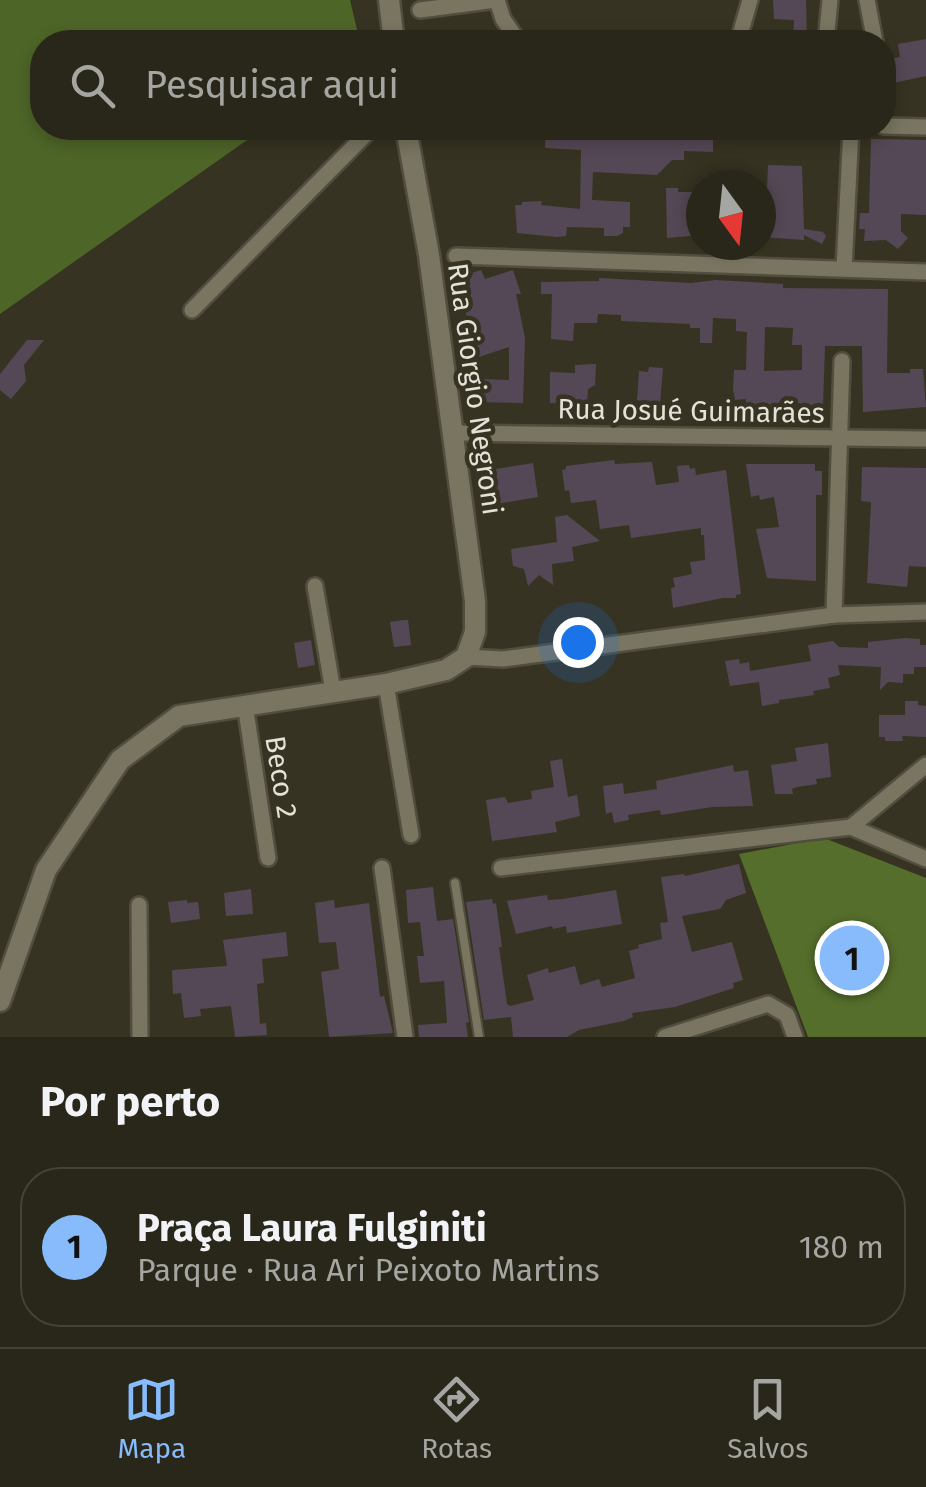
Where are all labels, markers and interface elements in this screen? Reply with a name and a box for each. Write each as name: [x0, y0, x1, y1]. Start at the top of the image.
search box: [30, 30, 896, 140]
icon: search: [65, 58, 120, 113]
text: Pesquisar aqui: [145, 62, 399, 108]
north arrow: [686, 170, 776, 260]
street label: Rua Giorgio Negroni: [441, 261, 509, 517]
street label: Rua Josué Guimarães: [557, 392, 825, 430]
your location: [553, 617, 604, 668]
street label: Beco 2: [258, 734, 304, 820]
pin: 1: [820, 920, 884, 996]
text: Por perto: [40, 1077, 220, 1127]
text: Praça Laura Fulginiti: [137, 1205, 487, 1251]
text: 1: [67, 1228, 82, 1266]
text: 180 m: [799, 1228, 884, 1266]
text: Parque · Rua Ari Peixoto Martins: [137, 1251, 600, 1289]
tab: Mapa: [118, 1372, 186, 1465]
tab: Rotas: [421, 1372, 492, 1465]
tab: Salvos: [727, 1372, 808, 1465]

